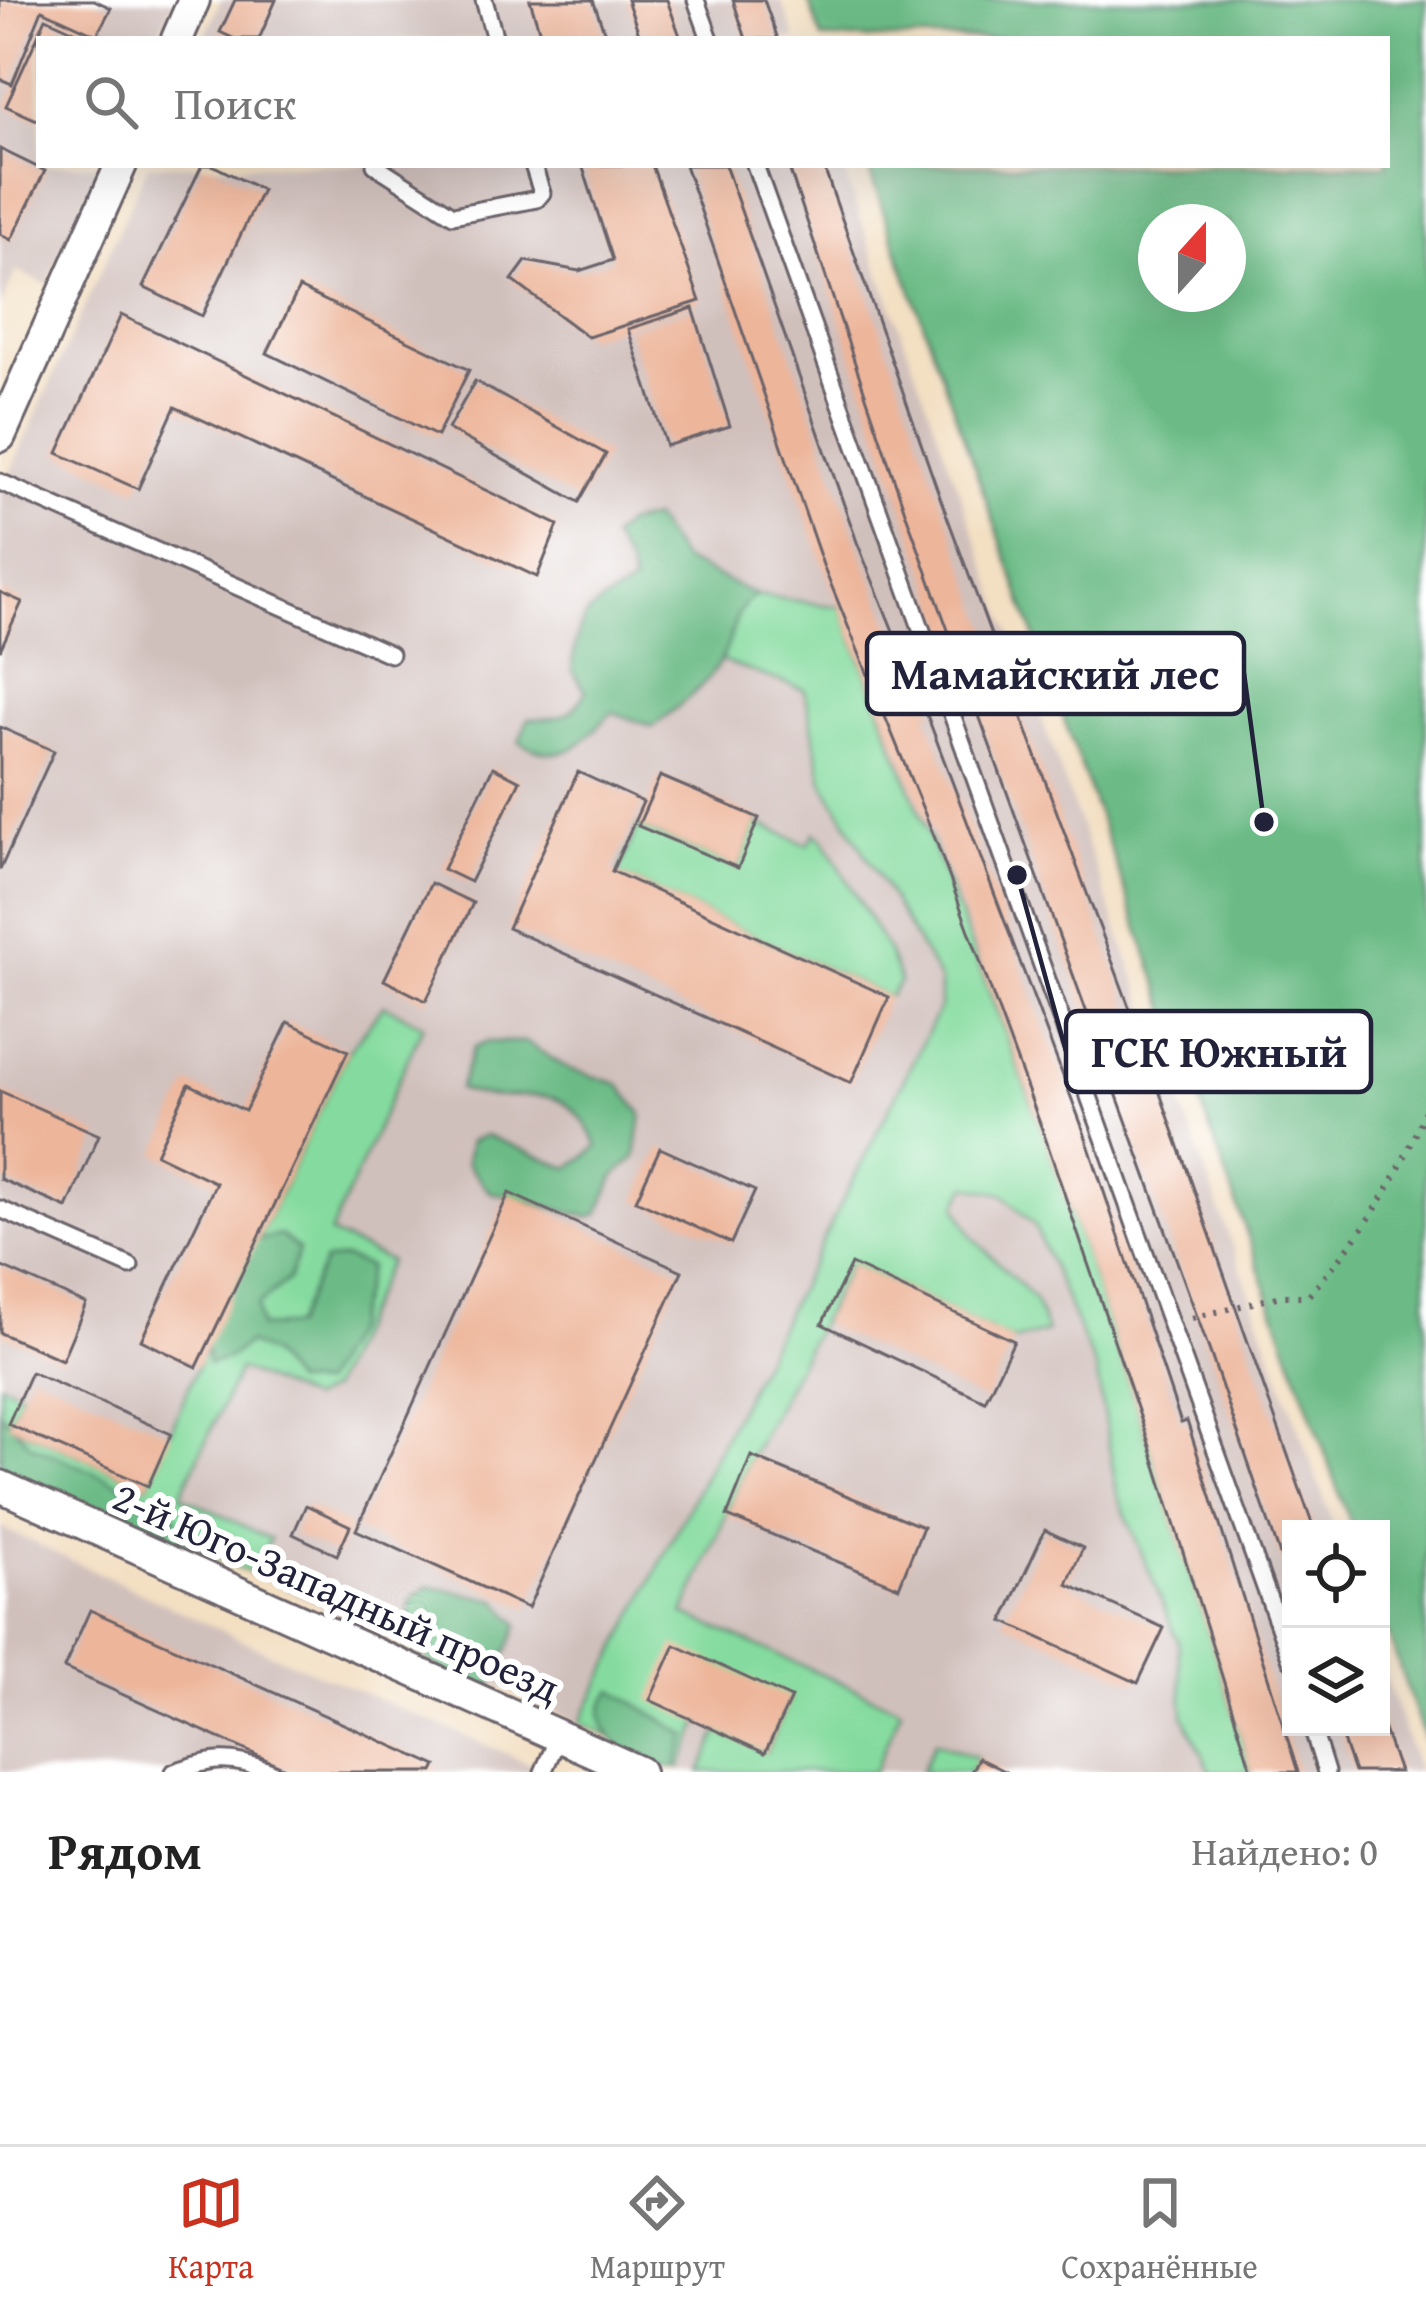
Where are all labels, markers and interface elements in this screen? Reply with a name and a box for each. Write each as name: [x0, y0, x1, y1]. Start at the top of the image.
search box: [36, 36, 1390, 168]
icon: search: [78, 69, 144, 135]
text: Поиск: [174, 70, 296, 135]
north arrow: [1138, 204, 1246, 312]
callout: Мамайский лес: [867, 633, 1244, 714]
text: Мамайский лес: [891, 640, 1219, 705]
callout: ГСК Южный: [1066, 1011, 1371, 1092]
text: ГСК Южный: [1091, 1018, 1347, 1083]
street label: 2-й Юго-Западный проезд: [104, 1465, 570, 1717]
map controls: [1282, 1520, 1390, 1736]
button: locate: [1282, 1520, 1390, 1628]
button: layers: [1282, 1628, 1390, 1736]
text: Рядом: [48, 1813, 202, 1888]
text: Найдено: 0: [1191, 1822, 1378, 1879]
tab: Карта: [168, 2170, 254, 2290]
tab: Маршрут: [590, 2170, 725, 2290]
tab: Сохранённые: [1061, 2170, 1258, 2290]

